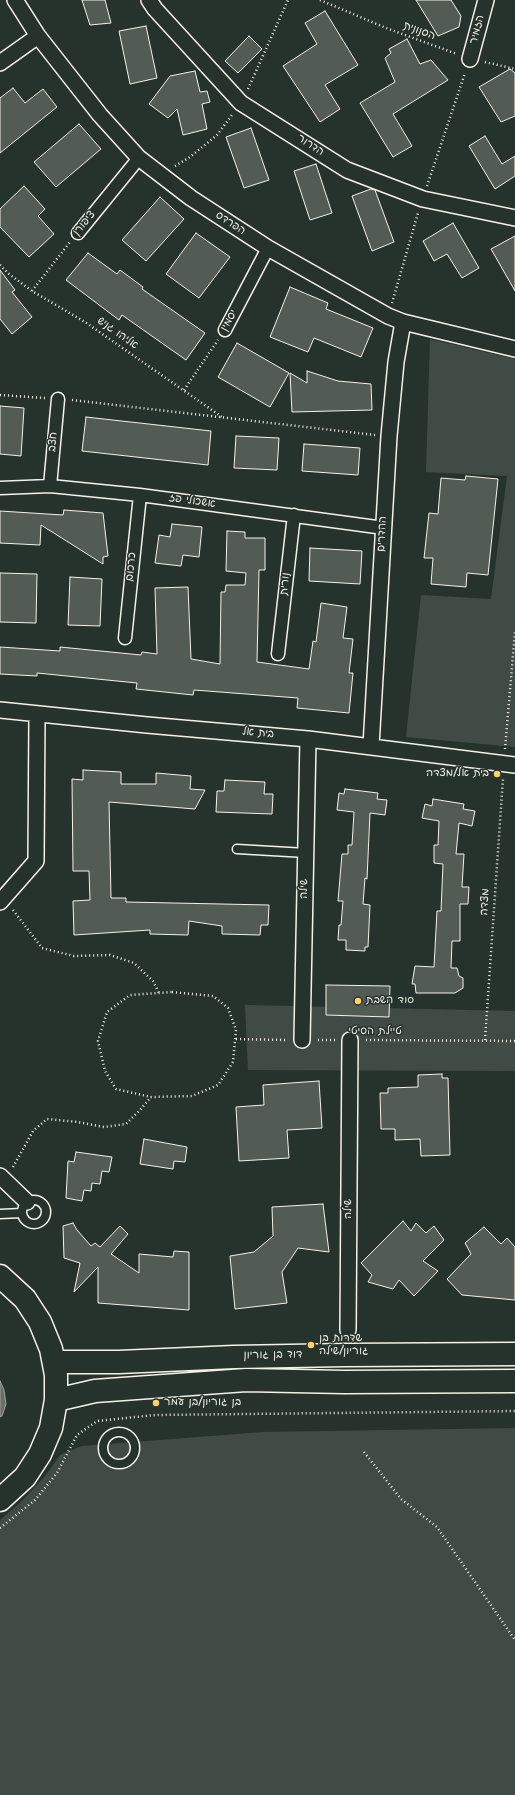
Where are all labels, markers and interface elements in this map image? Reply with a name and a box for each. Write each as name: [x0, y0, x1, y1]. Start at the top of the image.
street label: הזמיר: [468, 14, 488, 46]
street label: הסנונית: [401, 20, 437, 44]
street label: הדרור: [294, 133, 326, 159]
street label: ציפורן: [71, 209, 99, 239]
street label: הפרדס: [212, 209, 248, 239]
street label: יסמין: [219, 308, 241, 334]
street label: אליהו גניש: [94, 315, 140, 353]
street label: חצב: [47, 431, 61, 453]
street label: אשכולי פז: [168, 492, 216, 512]
street label: ההדרים: [375, 516, 391, 552]
street label: כרכום: [124, 552, 140, 582]
street label: נורית: [278, 572, 294, 596]
street label: בית אל: [242, 726, 274, 742]
place label: בית אל/מצדה: [426, 767, 489, 781]
marker: בית אל/מצדה: [492, 769, 502, 779]
street label: שילה: [298, 879, 312, 899]
street label: מצדה: [478, 888, 494, 916]
place label: סוד השבת: [366, 994, 414, 1008]
marker: סוד השבת: [353, 996, 363, 1006]
street label: טיילת הסיטי: [348, 1025, 402, 1039]
street label: שילה: [342, 1199, 356, 1219]
place label: שדרות בן גוריון/שילה: [319, 1332, 368, 1358]
marker: שדרות בן גוריון/שילה: [306, 1340, 316, 1350]
street label: דוד בן גוריון: [243, 1349, 303, 1363]
place label: בן גוריון/בן עמר: [164, 1396, 241, 1410]
marker: בן גוריון/בן עמר: [151, 1398, 161, 1408]

